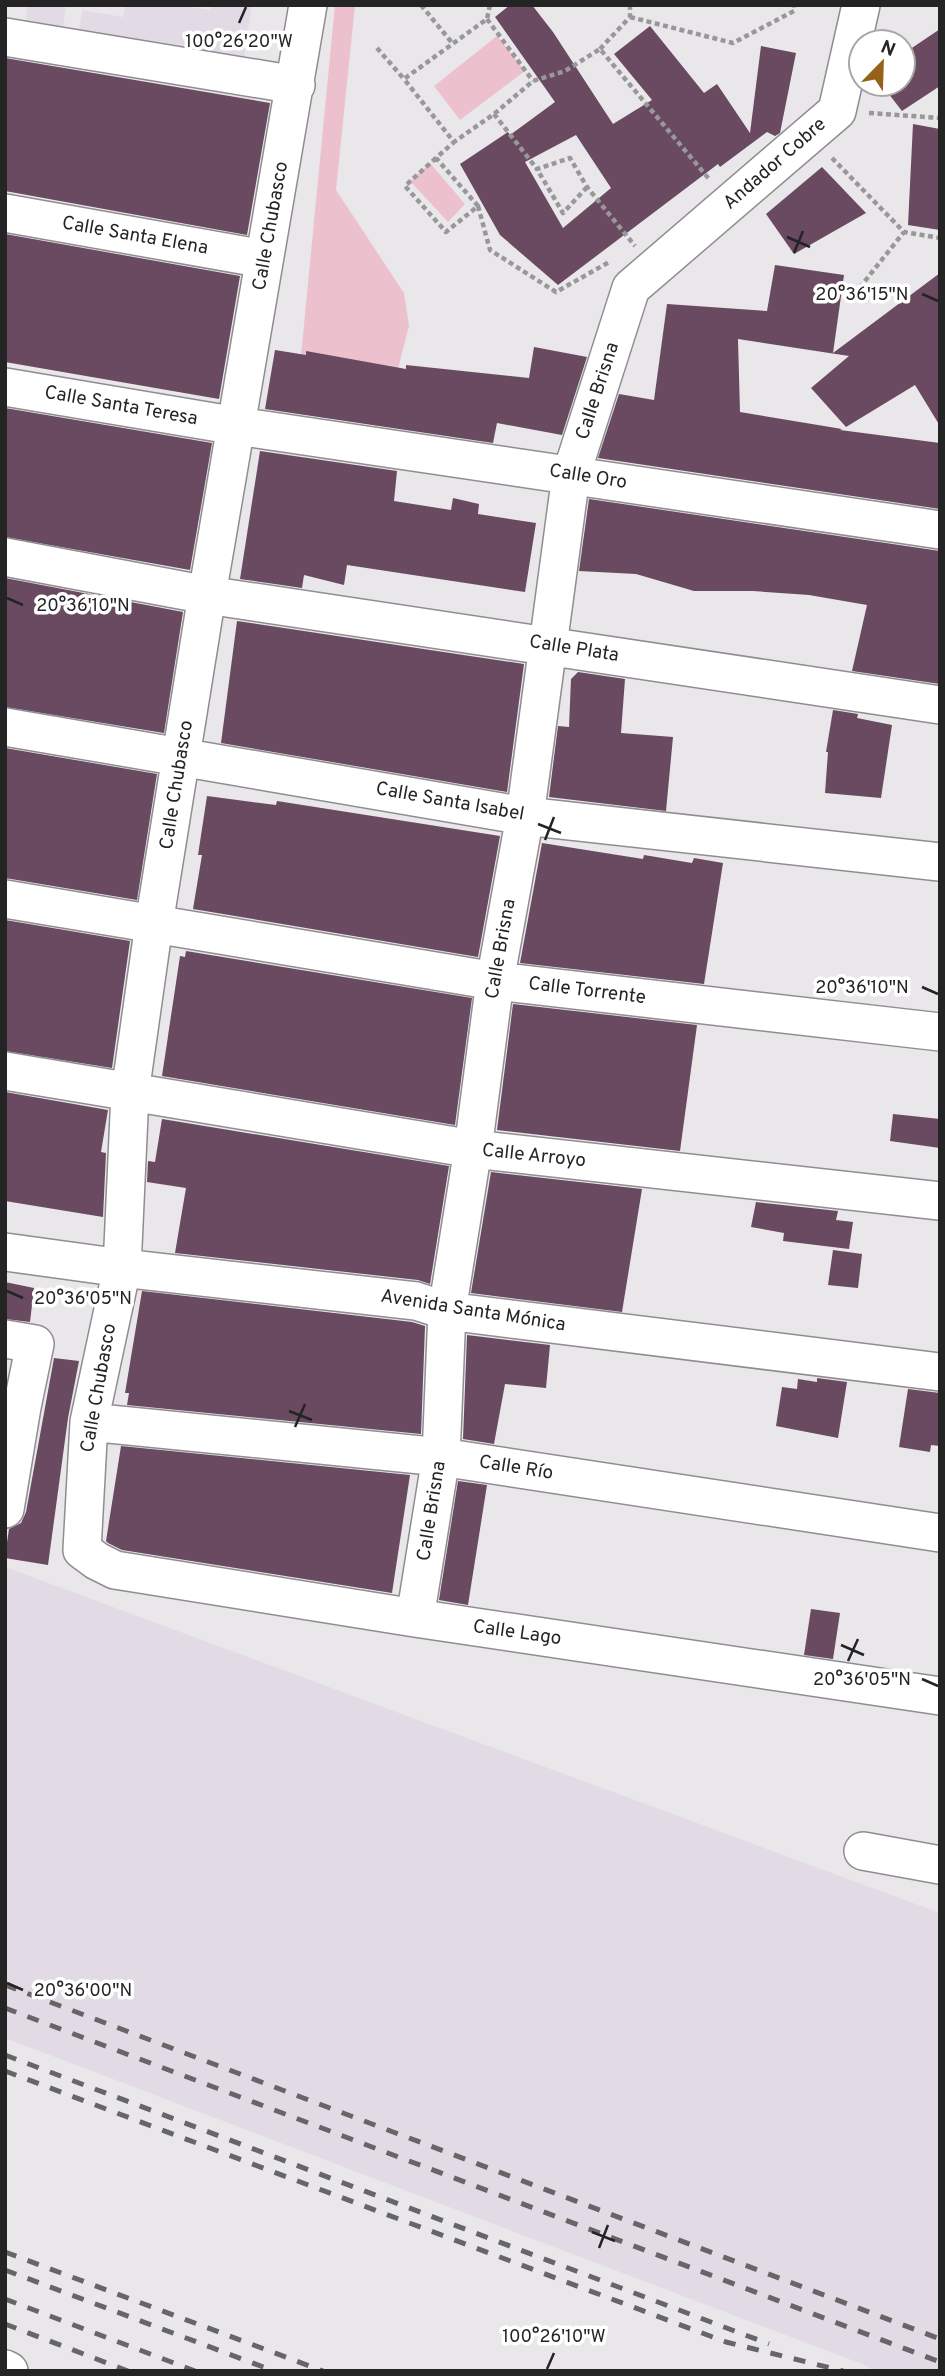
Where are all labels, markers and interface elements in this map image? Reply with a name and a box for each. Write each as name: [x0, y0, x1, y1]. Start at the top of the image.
north arrow: [847, 28, 917, 98]
text: 100°26'20"W: [185, 31, 293, 54]
text: N: [877, 35, 899, 63]
street label: Andador Cobre: [719, 113, 831, 215]
street label: Calle Chubasco: [248, 160, 294, 292]
street label: Calle Santa Elena: [60, 211, 210, 261]
text: 20°36'15"N: [815, 284, 909, 307]
street label: Calle Brisna: [571, 339, 625, 443]
street label: Calle Santa Teresa: [43, 381, 199, 431]
street label: Calle Oro: [547, 459, 629, 495]
text: 20°36'10"N: [36, 595, 130, 618]
street label: Calle Plata: [527, 630, 621, 668]
street label: Calle Chubasco: [155, 719, 199, 851]
street label: Calle Santa Isabel: [374, 777, 526, 827]
street label: Calle Brisna: [480, 897, 522, 1001]
street label: Calle Torrente: [527, 972, 647, 1010]
text: 20°36'10"N: [815, 977, 909, 1000]
street label: Calle Arroyo: [481, 1139, 587, 1173]
street label: Avenida Santa Mónica: [379, 1285, 567, 1337]
text: 20°36'05"N: [34, 1288, 132, 1311]
street label: Calle Chubasco: [76, 1322, 122, 1454]
street label: Calle Río: [477, 1450, 555, 1486]
street label: Calle Brisna: [412, 1459, 452, 1563]
street label: Calle Lago: [471, 1615, 563, 1651]
text: 20°36'05"N: [813, 1669, 911, 1692]
text: 20°36'00"N: [34, 1980, 132, 2003]
text: 100°26'10"W: [502, 2326, 606, 2349]

